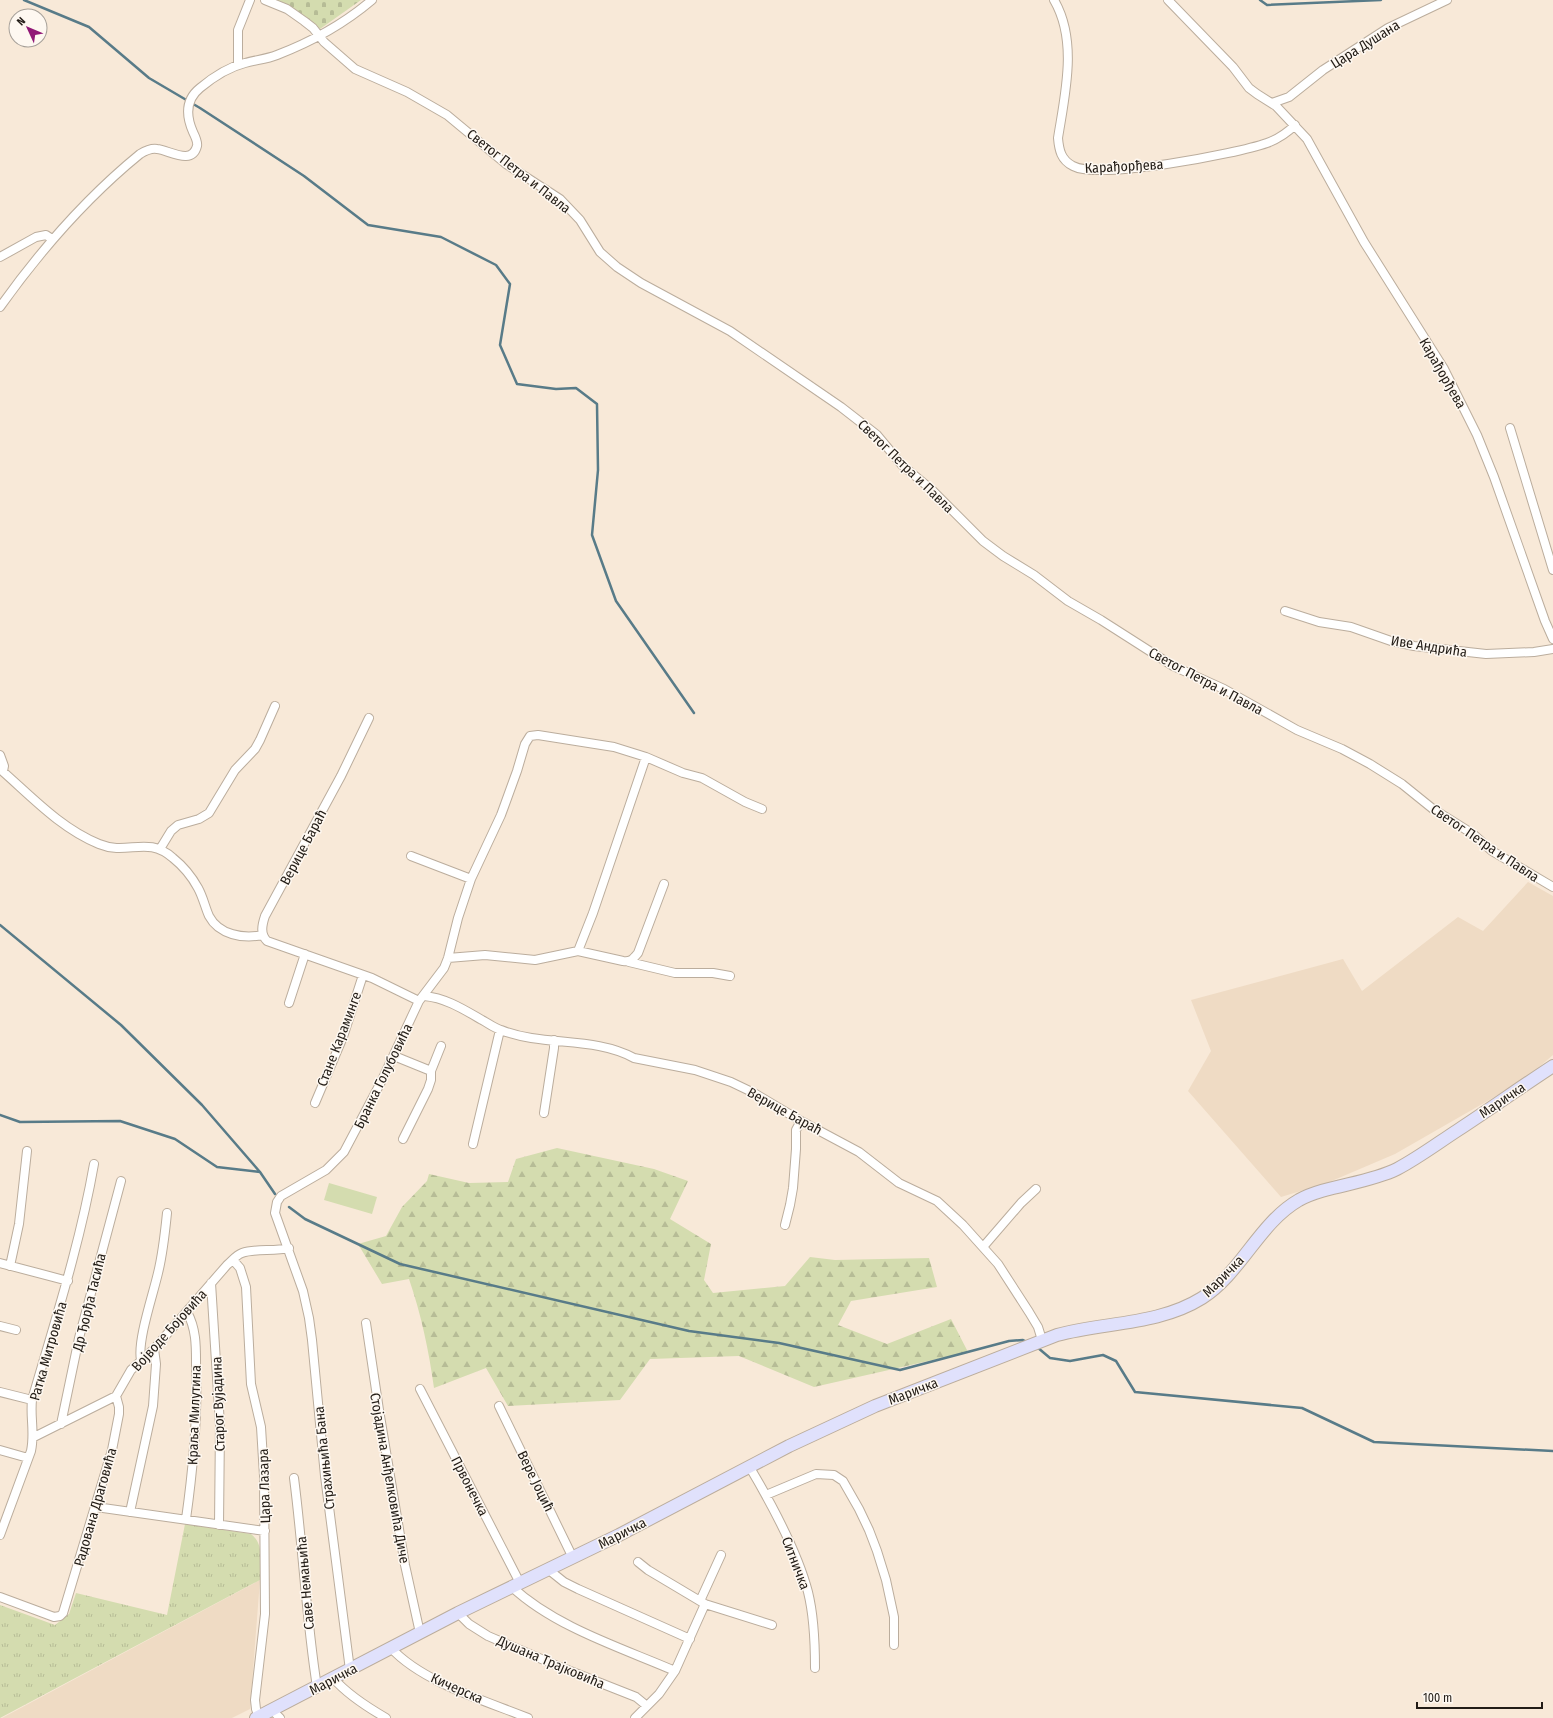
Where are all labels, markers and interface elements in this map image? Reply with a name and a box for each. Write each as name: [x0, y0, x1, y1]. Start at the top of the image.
north arrow: [8, 8, 48, 48]
text: N: [14, 15, 28, 28]
street label: Цара Душана: [1328, 16, 1403, 72]
street label: Светог Петра и Павла: [463, 126, 574, 217]
street label: Карађорђева: [1084, 156, 1164, 177]
street label: Карађорђева: [1416, 335, 1470, 412]
street label: Светог Петра и Павла: [854, 416, 957, 517]
street label: Иве Андрића: [1390, 632, 1468, 661]
street label: Светог Петра и Павла: [1146, 644, 1266, 719]
street label: Светог Петра и Павла: [1427, 801, 1542, 886]
street label: Верице Бараћ: [276, 807, 330, 888]
street label: Стане Караминге: [314, 989, 365, 1089]
street label: Бранка Голубовића: [351, 1021, 416, 1131]
street label: Маричка: [1476, 1079, 1529, 1122]
street label: Верице Бараћ: [744, 1084, 825, 1139]
street label: Др Ђорђа Тасића: [69, 1251, 110, 1354]
street label: Маричка: [1199, 1252, 1248, 1301]
street label: Војводе Бојовића: [128, 1286, 211, 1375]
street label: Ратка Митровића: [26, 1300, 71, 1403]
street label: Старог Вујадина: [208, 1356, 229, 1452]
street label: Краља Милутина: [184, 1365, 205, 1465]
street label: Маричка: [886, 1374, 941, 1409]
street label: Стојадина Анђелковића Диче: [366, 1391, 413, 1565]
street label: Страхињића Бана: [311, 1405, 338, 1510]
street label: Радована Драговића: [70, 1446, 121, 1568]
street label: Цара Лазара: [255, 1448, 274, 1524]
street label: Вере Јоцић: [513, 1448, 558, 1515]
street label: Првонечка: [447, 1454, 492, 1519]
street label: Маричка: [595, 1514, 649, 1553]
street label: Ситничка: [778, 1534, 813, 1592]
street label: Саве Немањића: [293, 1535, 318, 1630]
street label: Душана Трајковића: [494, 1632, 607, 1693]
street label: Маричка: [306, 1660, 360, 1699]
street label: Кичерска: [428, 1669, 486, 1708]
scale bar: [1417, 1684, 1542, 1710]
text: 100 m: [1423, 1691, 1452, 1705]

